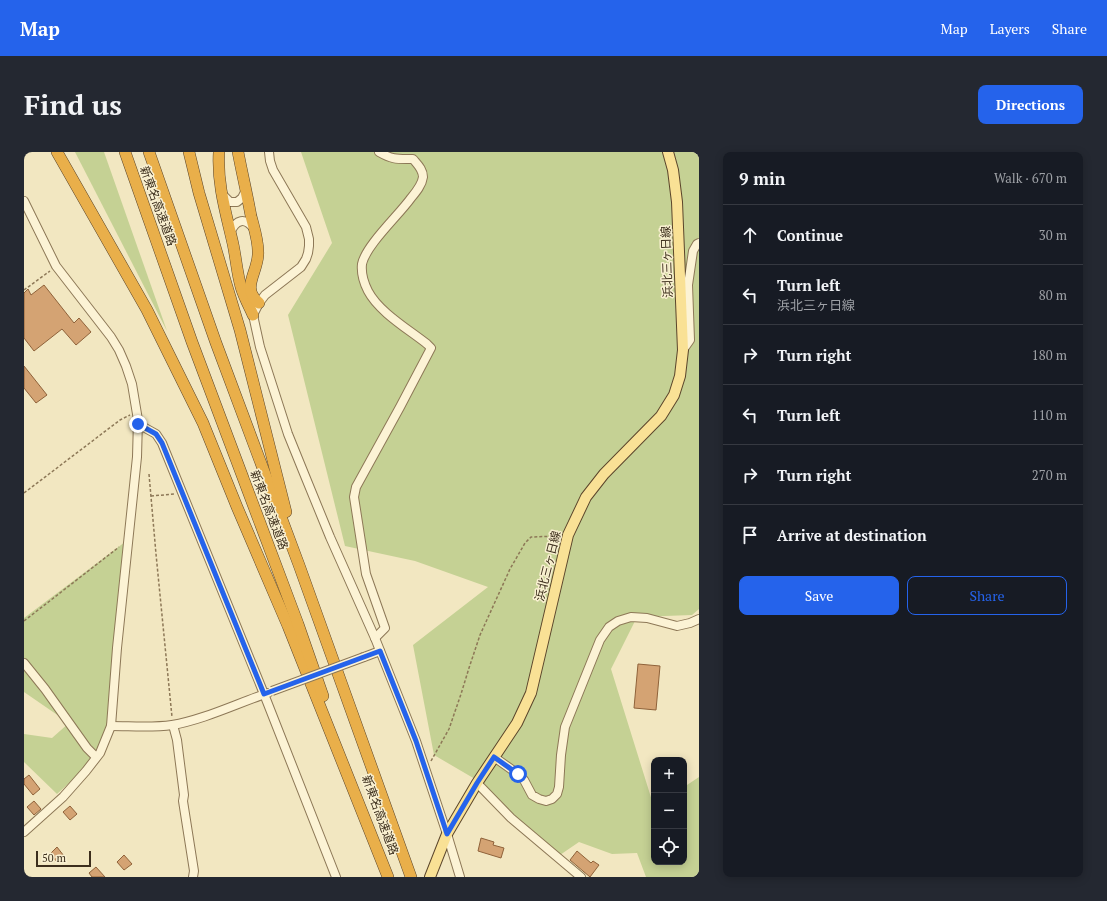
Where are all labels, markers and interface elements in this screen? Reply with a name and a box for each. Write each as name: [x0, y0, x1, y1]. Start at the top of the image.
text: Map: [20, 16, 60, 41]
text: Map: [941, 19, 968, 38]
text: Layers: [990, 19, 1030, 38]
text: Share: [1052, 19, 1087, 38]
button: Directions: [978, 85, 1083, 124]
text: Find us: [24, 86, 122, 123]
street label: 新東名高速道路: [137, 164, 180, 248]
text: 9 min: [739, 167, 786, 190]
text: Walk · 670 m: [994, 169, 1067, 187]
icon: ahead: [739, 224, 761, 246]
text: Continue: [777, 225, 843, 245]
street label: 浜北三ヶ日線: [658, 226, 675, 298]
text: 30 m: [1039, 226, 1067, 244]
text: Turn left: [777, 275, 841, 295]
icon: left: [739, 284, 761, 306]
text: 80 m: [1039, 286, 1067, 304]
text: 浜北三ヶ日線: [777, 296, 855, 314]
icon: right: [739, 344, 761, 366]
text: Turn right: [777, 345, 852, 365]
text: 180 m: [1032, 346, 1067, 364]
icon: left: [739, 404, 761, 426]
text: Turn left: [777, 405, 841, 425]
text: 110 m: [1032, 406, 1067, 424]
route end: [129, 415, 147, 433]
icon: right: [739, 464, 761, 486]
text: Turn right: [777, 465, 852, 485]
text: 270 m: [1032, 466, 1067, 484]
street label: 新東名高速道路: [247, 468, 292, 552]
icon: arrive: [739, 524, 761, 546]
text: Arrive at destination: [777, 525, 927, 545]
street label: 浜北三ヶ日線: [532, 529, 564, 603]
button: Save: [739, 576, 899, 615]
button: Share: [907, 576, 1067, 615]
map controls: [651, 757, 687, 865]
button: +: [651, 757, 687, 793]
route start: [509, 765, 527, 783]
street label: 新東名高速道路: [359, 773, 402, 857]
button: −: [651, 793, 687, 829]
button: locate: [651, 829, 687, 865]
scale bar: [36, 849, 91, 868]
text: 50 m: [42, 851, 66, 865]

